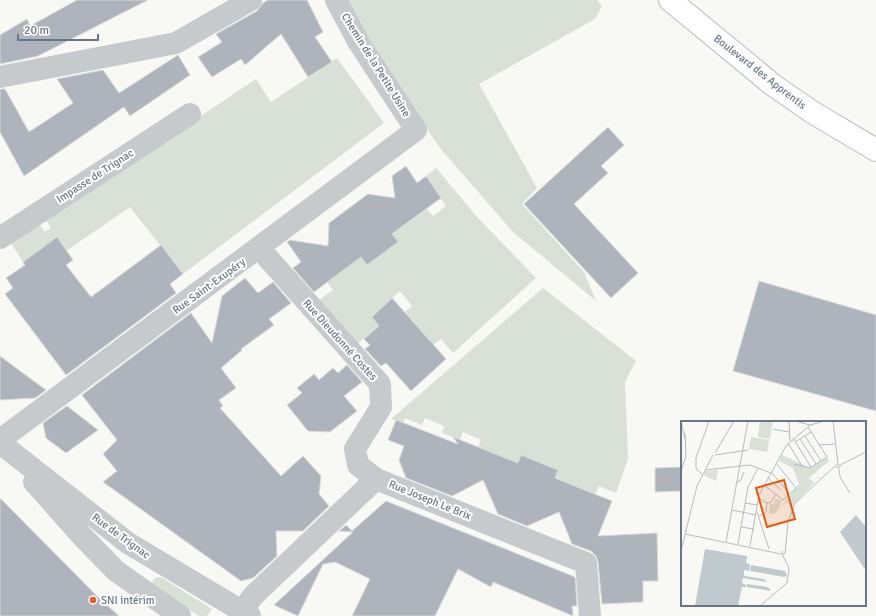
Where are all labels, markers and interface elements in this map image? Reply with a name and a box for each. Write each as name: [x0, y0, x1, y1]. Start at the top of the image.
street label: Chemin de la Petite Usine: [339, 11, 413, 119]
scale bar: [18, 16, 98, 42]
text: 20 m: [24, 23, 49, 38]
street label: Boulevard des Apprentis: [711, 32, 809, 112]
street label: Impasse de Trignac: [54, 146, 136, 206]
street label: Rue Saint-Exupéry: [170, 255, 249, 317]
street label: Rue Dieudonné Costes: [300, 297, 380, 383]
inset map: [681, 421, 866, 606]
street label: Rue Joseph Le Brix: [387, 478, 473, 522]
street label: Rue de Trignac: [89, 511, 153, 561]
place label: SNI intérim: [101, 594, 155, 607]
marker: SNI intérim: [88, 595, 98, 605]

